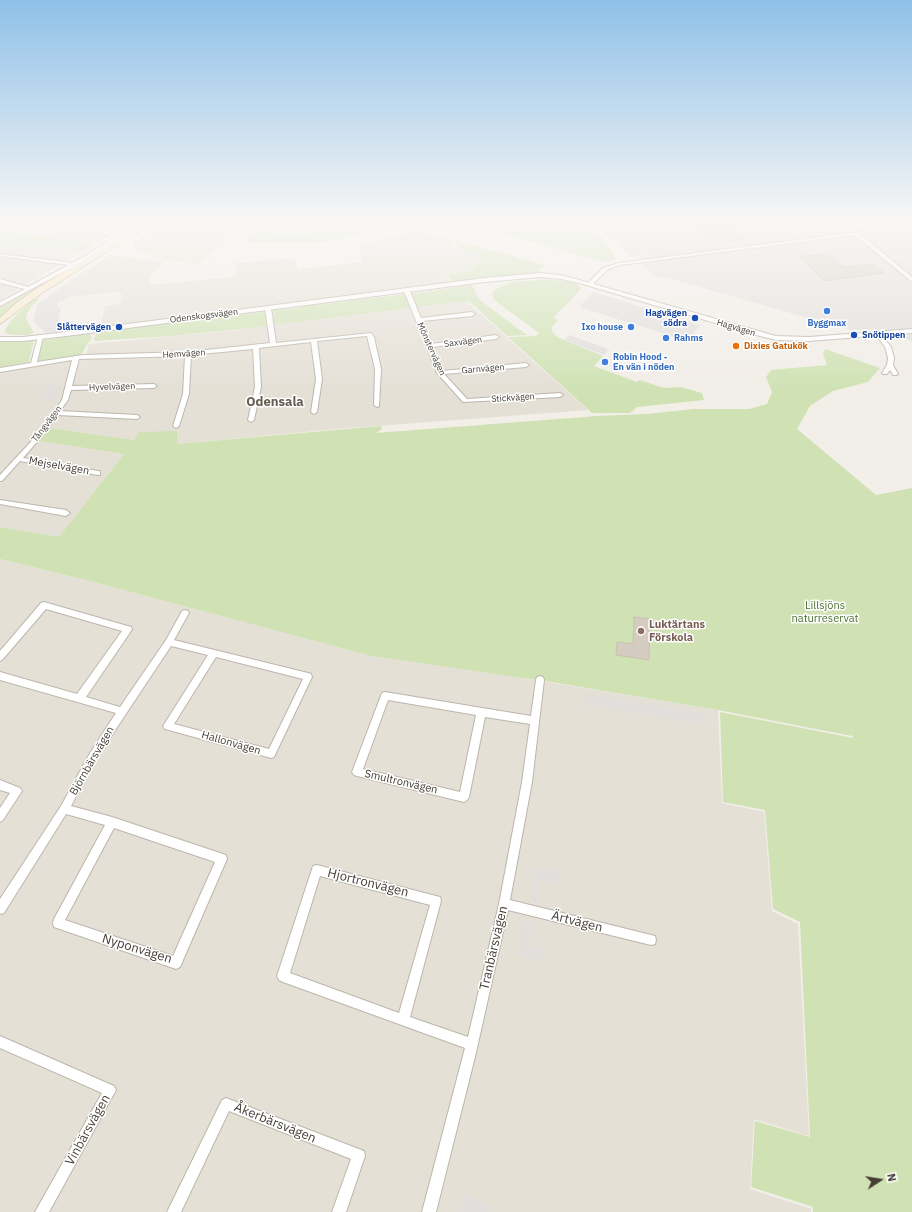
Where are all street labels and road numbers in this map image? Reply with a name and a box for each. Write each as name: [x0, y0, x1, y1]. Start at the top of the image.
street label: Odenskogsvägen: [169, 306, 239, 326]
street label: Hagvägen: [715, 317, 757, 339]
street label: Mönstervägen: [414, 321, 448, 377]
street label: Saxvägen: [443, 334, 483, 350]
street label: Hemvägen: [162, 347, 206, 361]
street label: Garnvägen: [461, 362, 505, 376]
street label: Hyvelvägen: [89, 381, 135, 393]
street label: Stickvägen: [491, 391, 535, 405]
street label: Tångvägen: [30, 404, 64, 444]
street label: Mejselvägen: [28, 454, 90, 478]
street label: Björnbärsvägen: [67, 724, 117, 798]
street label: Hallonvägen: [200, 728, 262, 758]
street label: Smultronvägen: [363, 767, 439, 797]
street label: Hjortronvägen: [326, 865, 410, 901]
street label: Tranbärsvägen: [477, 904, 511, 992]
street label: Ärtvägen: [550, 908, 604, 936]
street label: Nyponvägen: [100, 931, 174, 967]
street label: Vinbärsvägen: [62, 1092, 114, 1168]
street label: Åkerbärsvägen: [232, 1100, 318, 1146]

